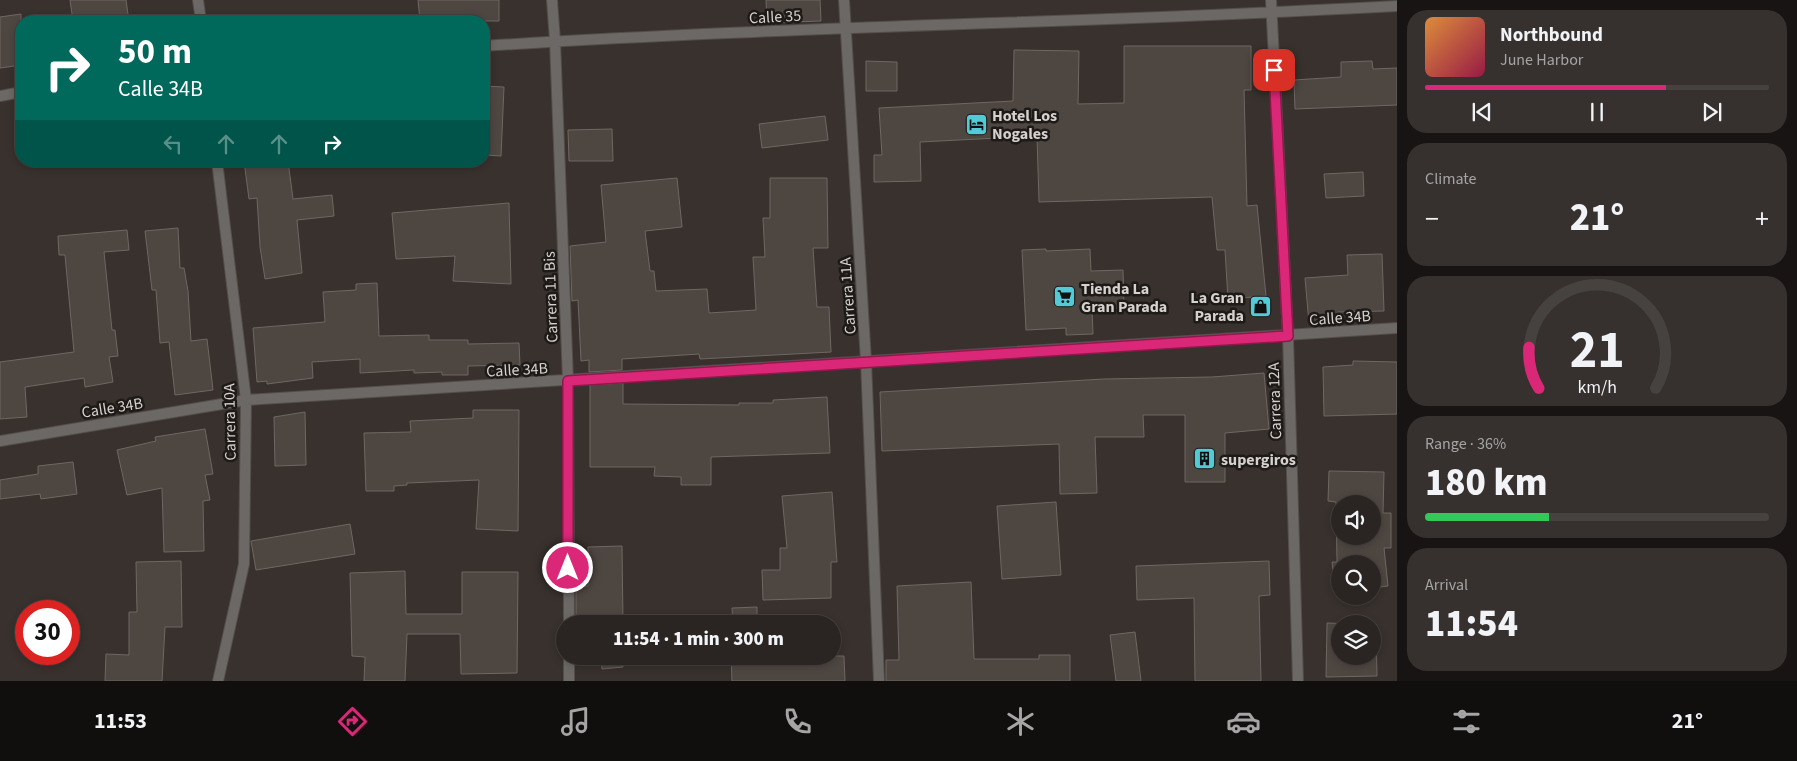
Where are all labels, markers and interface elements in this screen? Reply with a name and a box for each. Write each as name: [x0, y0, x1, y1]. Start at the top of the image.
street label: Calle 35: [748, 5, 802, 29]
text: Northbound: [1500, 22, 1603, 49]
text: 50 m: [118, 27, 192, 77]
icon: right: [35, 35, 100, 100]
pin: [1253, 49, 1295, 91]
text: June Harbor: [1500, 49, 1583, 71]
icon: arrive: [1260, 56, 1288, 84]
text: Calle 34B: [118, 73, 203, 105]
icon: previous: [1468, 98, 1496, 126]
icon: pause: [1583, 98, 1611, 126]
icon: next: [1698, 98, 1726, 126]
place label: Hotel Los Nogales: [992, 105, 1057, 145]
hotel icon: Hotel Los Nogales: [964, 112, 988, 136]
icon: left: [159, 130, 187, 158]
icon: ahead: [212, 130, 240, 158]
icon: ahead: [265, 130, 293, 158]
icon: right: [318, 130, 346, 158]
text: Climate: [1425, 168, 1476, 190]
text: 21°: [1570, 191, 1624, 245]
text: −: [1425, 199, 1439, 239]
text: +: [1755, 199, 1769, 239]
street label: Carrera 11 Bis: [538, 250, 564, 343]
street label: Carrera 11A: [834, 256, 862, 335]
place label: Tienda La Gran Parada: [1081, 278, 1167, 318]
supermarket icon: Tienda La Gran Parada: [1053, 285, 1077, 309]
place label: La Gran Parada: [1190, 287, 1244, 327]
shop icon: La Gran Parada: [1248, 294, 1272, 318]
street label: Calle 34B: [1308, 305, 1372, 331]
text: 21: [1570, 314, 1624, 388]
street label: Calle 34B: [486, 357, 548, 383]
street label: Carrera 12A: [1263, 362, 1287, 440]
text: km/h: [1577, 375, 1617, 400]
street label: Carrera 10A: [218, 383, 242, 461]
street label: Calle 34B: [80, 392, 144, 424]
text: Range · 36%: [1425, 433, 1506, 455]
building icon: supergiros: [1193, 447, 1217, 471]
place label: supergiros: [1221, 449, 1296, 471]
text: 180 km: [1425, 456, 1547, 510]
map controls: [1331, 495, 1381, 665]
button: sound: [1331, 495, 1381, 545]
position arrow: [541, 541, 593, 593]
button: search: [1331, 555, 1381, 605]
text: Arrival: [1425, 574, 1468, 596]
text: 11:54: [1425, 597, 1518, 651]
speed limit sign: 30: [15, 600, 80, 665]
button: layers: [1331, 615, 1381, 665]
text: 11:54 · 1 min · 300 m: [613, 626, 784, 653]
icon: directions: [335, 704, 370, 739]
icon: music: [558, 704, 593, 739]
icon: phone: [780, 704, 815, 739]
icon: climate: [1003, 704, 1038, 739]
icon: car: [1226, 704, 1261, 739]
icon: filters: [1449, 704, 1484, 739]
text: 11:53: [94, 705, 147, 737]
text: 21°: [1672, 705, 1703, 737]

